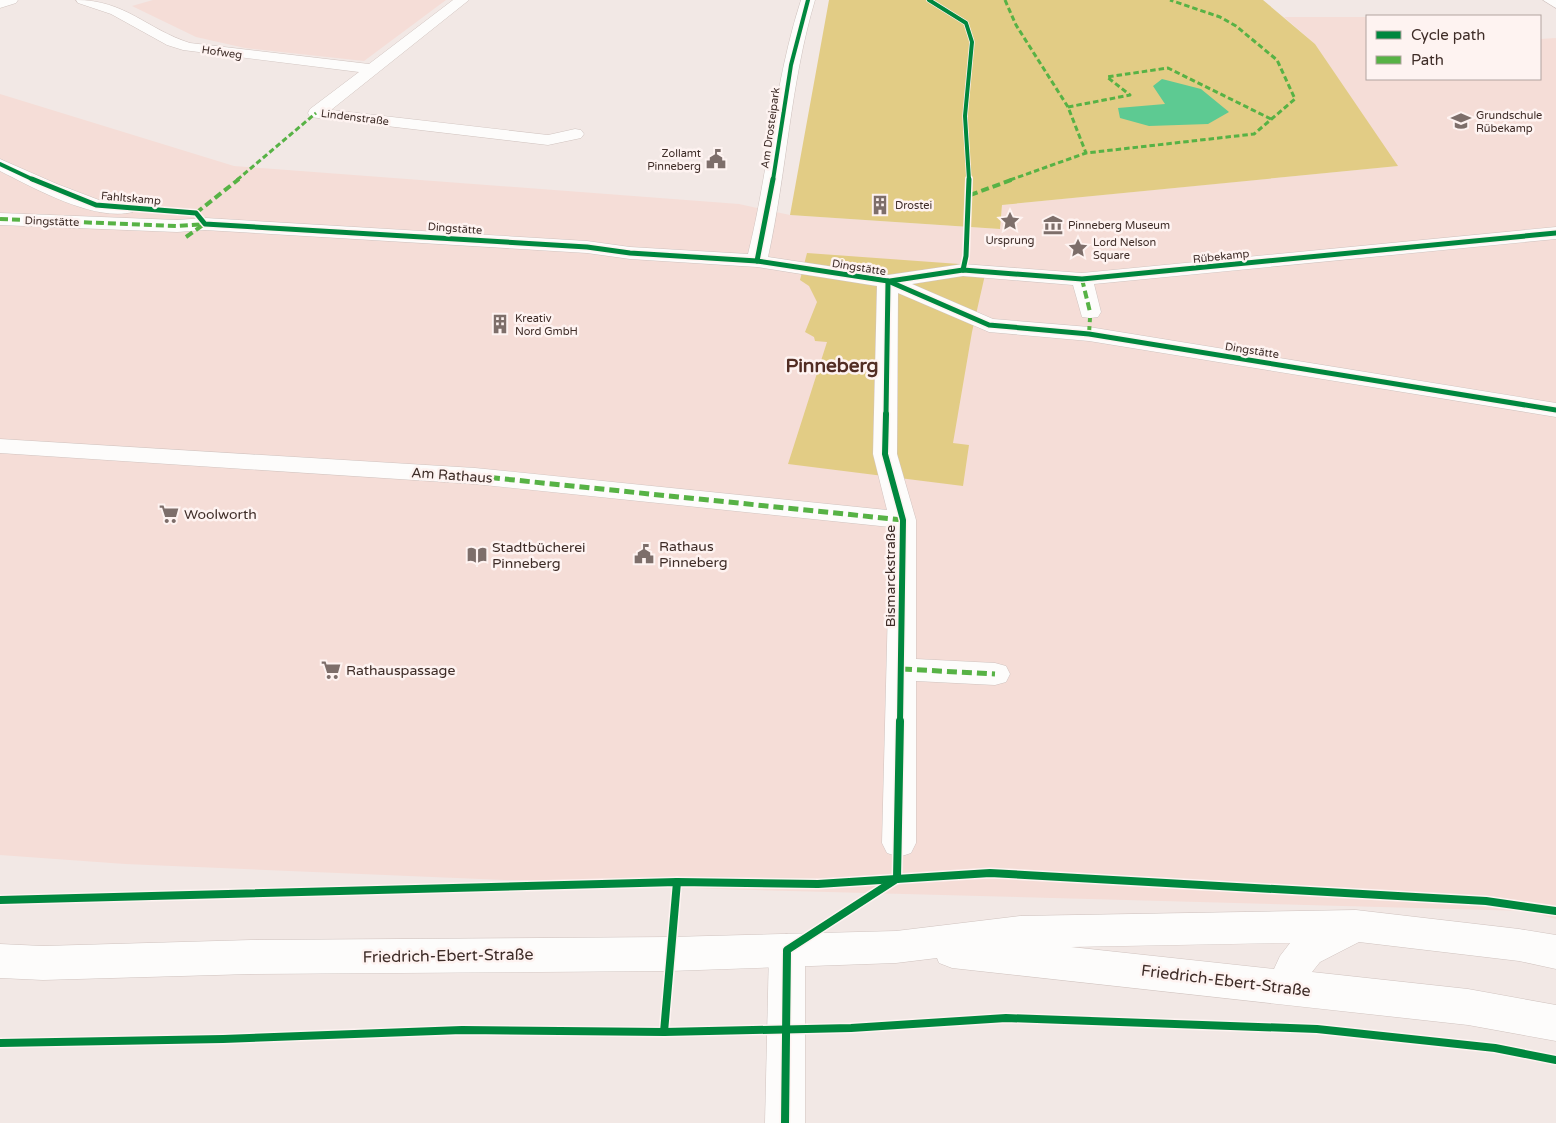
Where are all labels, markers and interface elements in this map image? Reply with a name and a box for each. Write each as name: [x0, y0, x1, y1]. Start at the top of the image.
legend: [1366, 15, 1541, 80]
text: Cycle path: [1411, 26, 1485, 44]
street label: Hofweg: [201, 43, 243, 62]
text: Path: [1411, 51, 1444, 69]
street label: Am Drosteipark: [758, 87, 783, 169]
street label: Lindenstraße: [320, 107, 390, 128]
place label: Grundschule Rübekamp: [1476, 109, 1542, 135]
school or university icon: Grundschule Rübekamp: [1450, 110, 1472, 132]
place label: Zollamt Pinneberg: [647, 147, 701, 173]
public building icon: Zollamt Pinneberg: [705, 148, 727, 170]
street label: Fahltskamp: [100, 189, 161, 208]
building icon: Drostei: [869, 194, 891, 216]
place label: Drostei: [895, 199, 932, 212]
place icon: Ursprung: [999, 210, 1021, 232]
street label: Dingstätte: [24, 214, 79, 229]
museum icon: Pinneberg Museum: [1042, 214, 1064, 236]
place label: Pinneberg Museum: [1068, 219, 1170, 232]
street label: Dingstätte: [427, 220, 483, 237]
place label: Ursprung: [985, 234, 1035, 247]
place label: Lord Nelson Square: [1093, 236, 1156, 262]
place icon: Lord Nelson Square: [1067, 237, 1089, 259]
street label: Rübekamp: [1192, 247, 1250, 266]
street label: Dingstätte: [831, 257, 887, 278]
place label: Kreativ Nord GmbH: [515, 312, 578, 338]
building icon: Kreativ Nord GmbH: [489, 313, 511, 335]
street label: Dingstätte: [1224, 340, 1280, 361]
district label: Pinneberg: [786, 355, 878, 378]
street label: Am Rathaus: [411, 464, 493, 487]
supermarket icon: Woolworth: [158, 503, 180, 525]
place label: Woolworth: [184, 506, 257, 523]
street label: Bismarckstraße: [882, 525, 899, 627]
place label: Rathaus Pinneberg: [659, 538, 728, 571]
place label: Stadtbücherei Pinneberg: [492, 539, 586, 572]
public building icon: Rathaus Pinneberg: [633, 543, 655, 565]
library icon: Stadtbücherei Pinneberg: [466, 544, 488, 566]
supermarket icon: Rathauspassage: [320, 659, 342, 681]
place label: Rathauspassage: [346, 662, 455, 679]
street label: Friedrich-Ebert-Straße: [362, 945, 534, 967]
street label: Friedrich-Ebert-Straße: [1140, 961, 1312, 1001]

